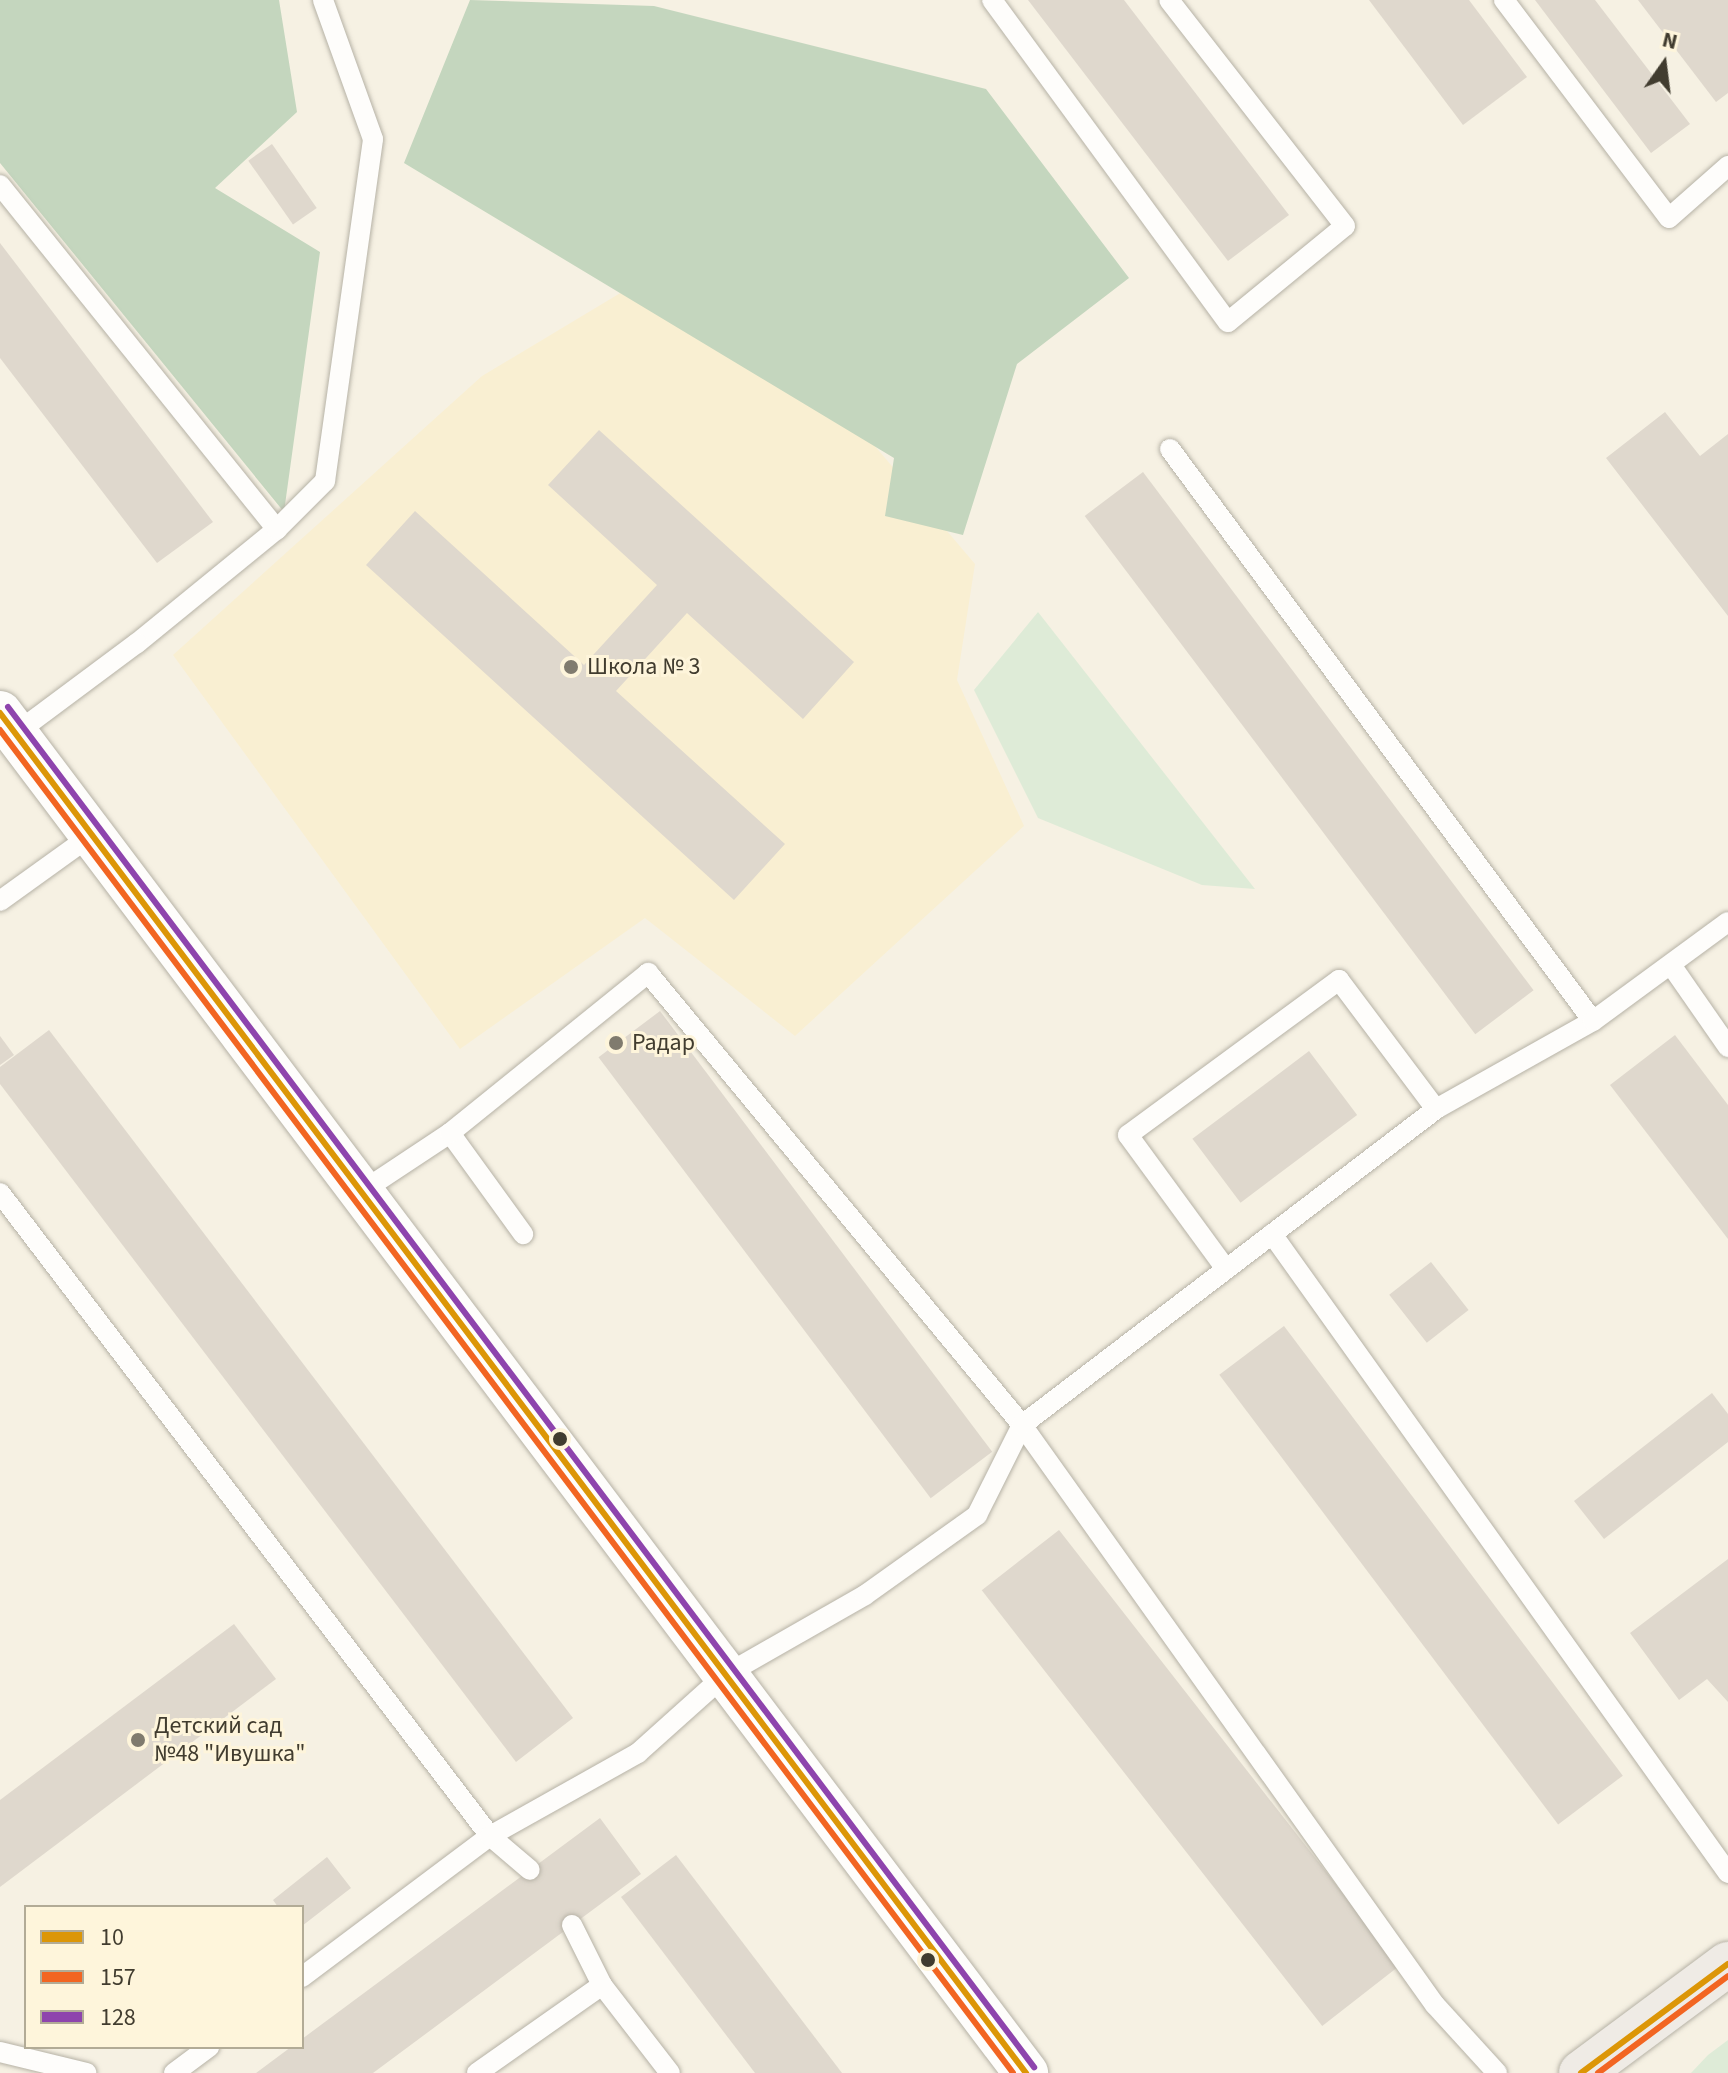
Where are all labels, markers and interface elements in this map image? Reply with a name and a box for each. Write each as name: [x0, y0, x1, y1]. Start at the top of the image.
text: N: [1659, 23, 1681, 58]
north arrow: [1624, 24, 1704, 104]
place label: Школа № 3: [587, 653, 700, 681]
marker: Школа № 3: [562, 658, 580, 676]
place label: Радар: [632, 1029, 695, 1057]
marker: Радар: [607, 1034, 625, 1052]
unlabelled marker: [552, 1431, 568, 1447]
place label: Детский сад №48 "Ивушка": [154, 1712, 305, 1768]
marker: Детский сад №48 "Ивушка": [129, 1731, 147, 1749]
legend: [24, 1905, 304, 2049]
text: 10: [100, 1920, 124, 1955]
unlabelled marker: [920, 1952, 936, 1968]
text: 157: [100, 1960, 136, 1995]
text: 128: [100, 2000, 136, 2035]

